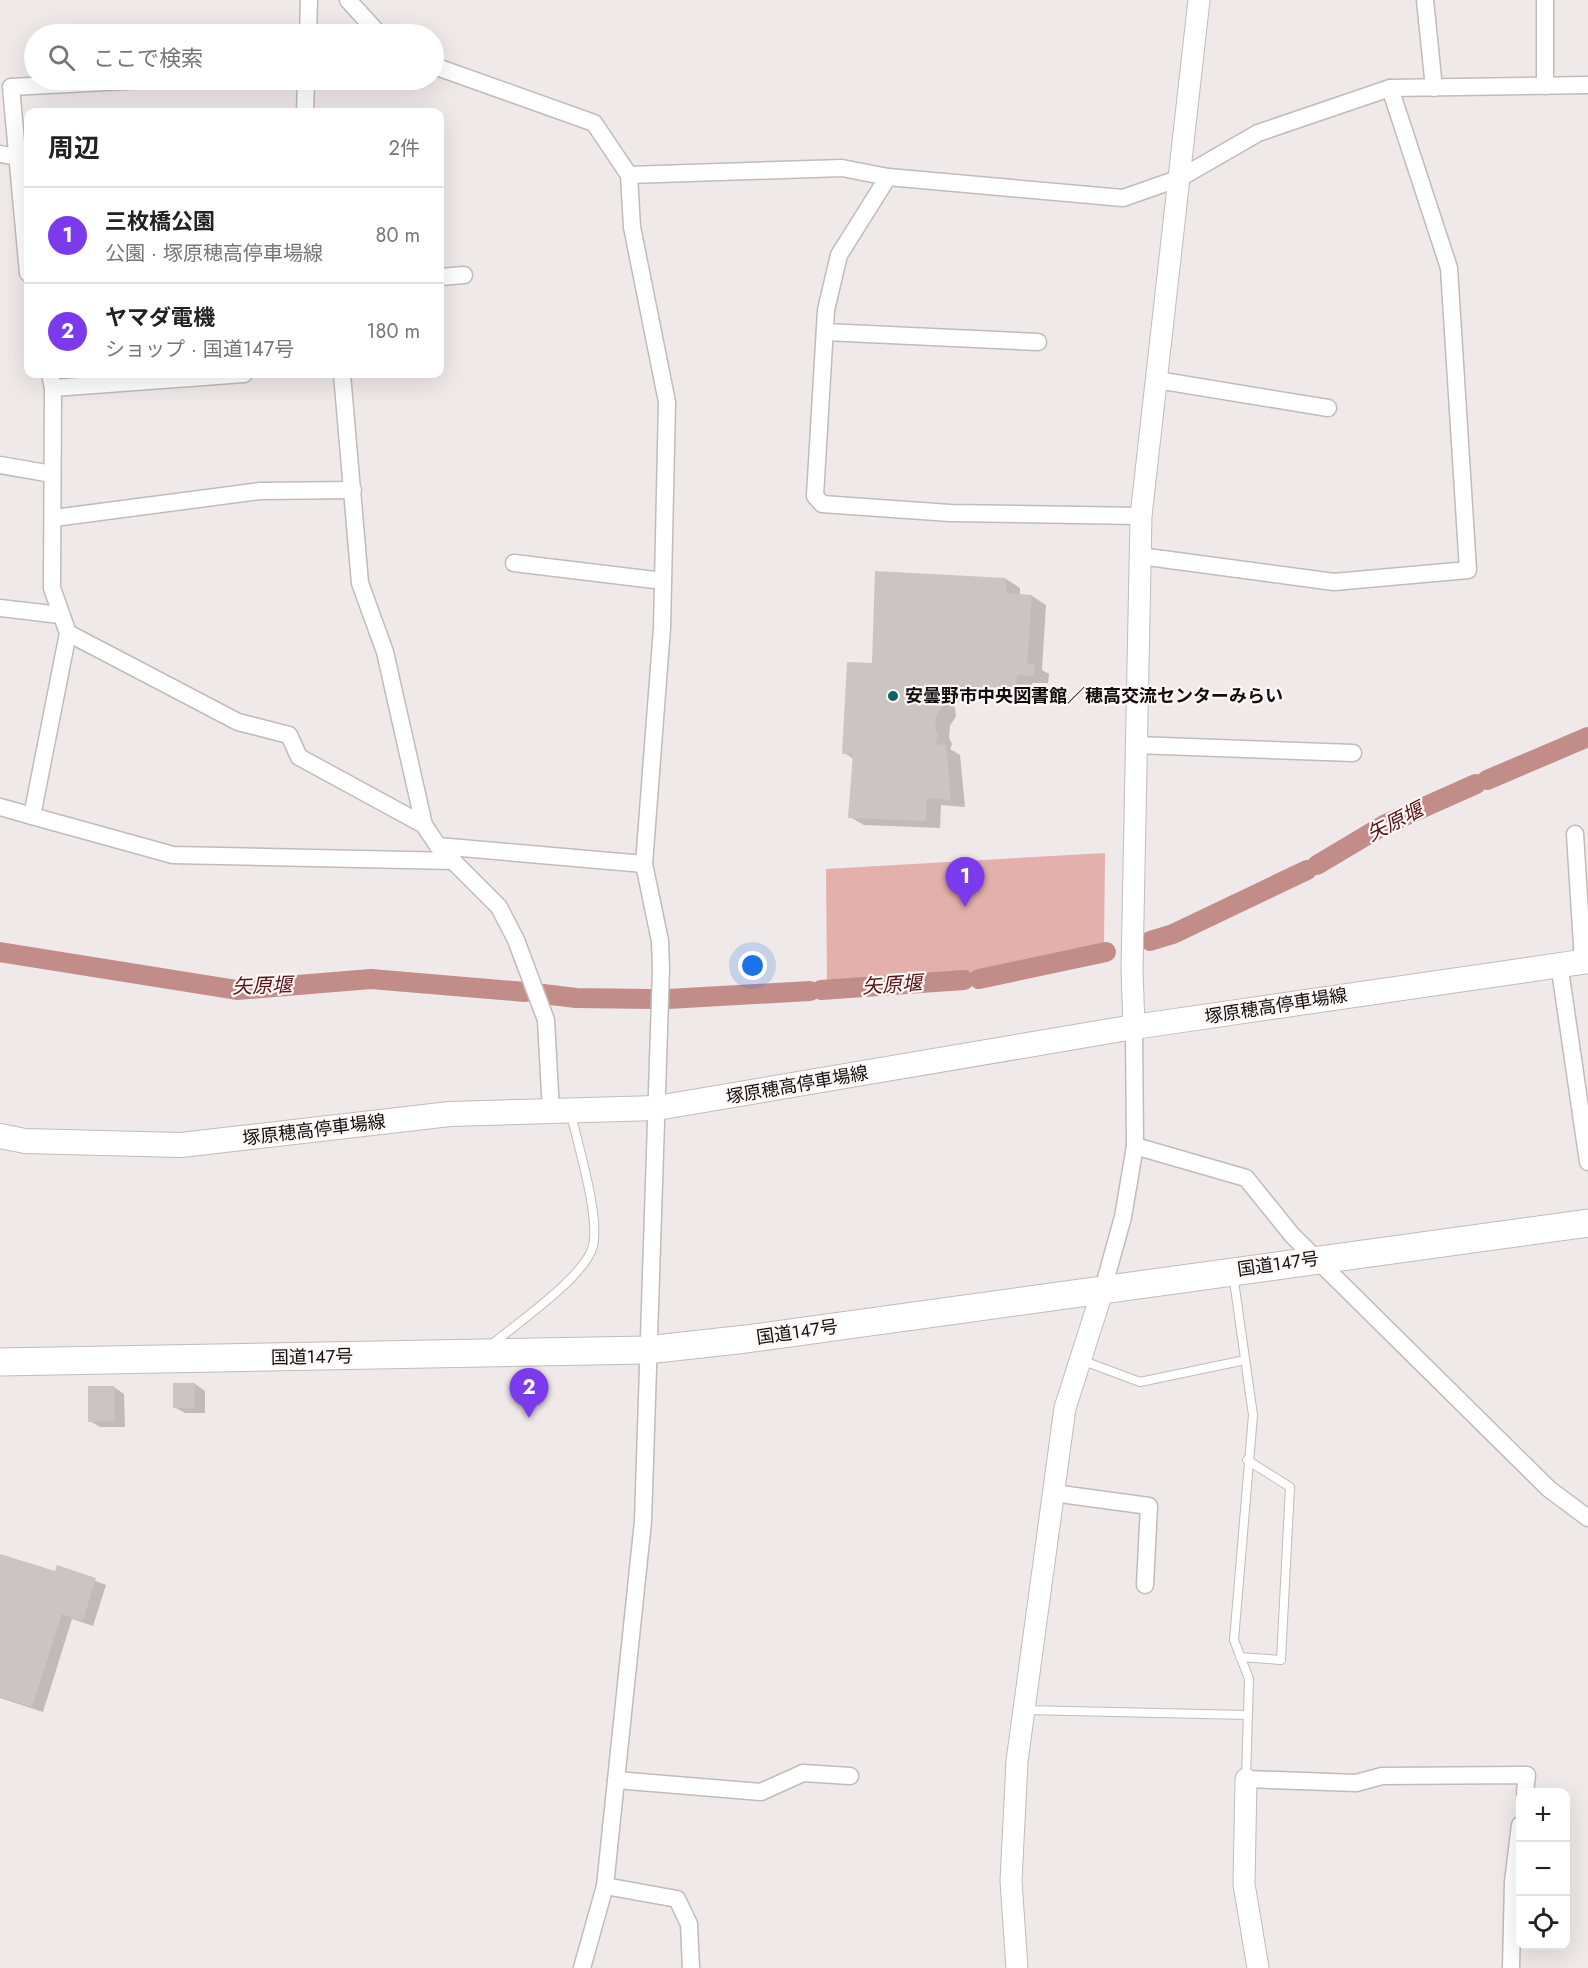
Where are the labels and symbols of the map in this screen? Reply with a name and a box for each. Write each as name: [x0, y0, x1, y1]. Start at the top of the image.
place label: 安曇野市中央図書館／穂高交流センターみらい: [905, 683, 1283, 709]
marker: 安曇野市中央図書館／穂高交流センターみらい: [886, 689, 900, 703]
water label: 矢原堰: [1362, 794, 1432, 849]
pin: 1: [946, 858, 984, 907]
your location: [738, 951, 767, 980]
water label: 矢原堰: [861, 968, 927, 1002]
water label: 矢原堰: [232, 970, 296, 1002]
street label: 塚原穂高停車場線: [1203, 982, 1349, 1030]
street label: 塚原穂高停車場線: [724, 1060, 870, 1110]
street label: 塚原穂高停車場線: [241, 1108, 387, 1152]
street label: 国道147号: [1236, 1245, 1320, 1283]
street label: 国道147号: [755, 1313, 839, 1351]
street label: 国道147号: [271, 1343, 353, 1371]
pin: 2: [510, 1368, 548, 1418]

